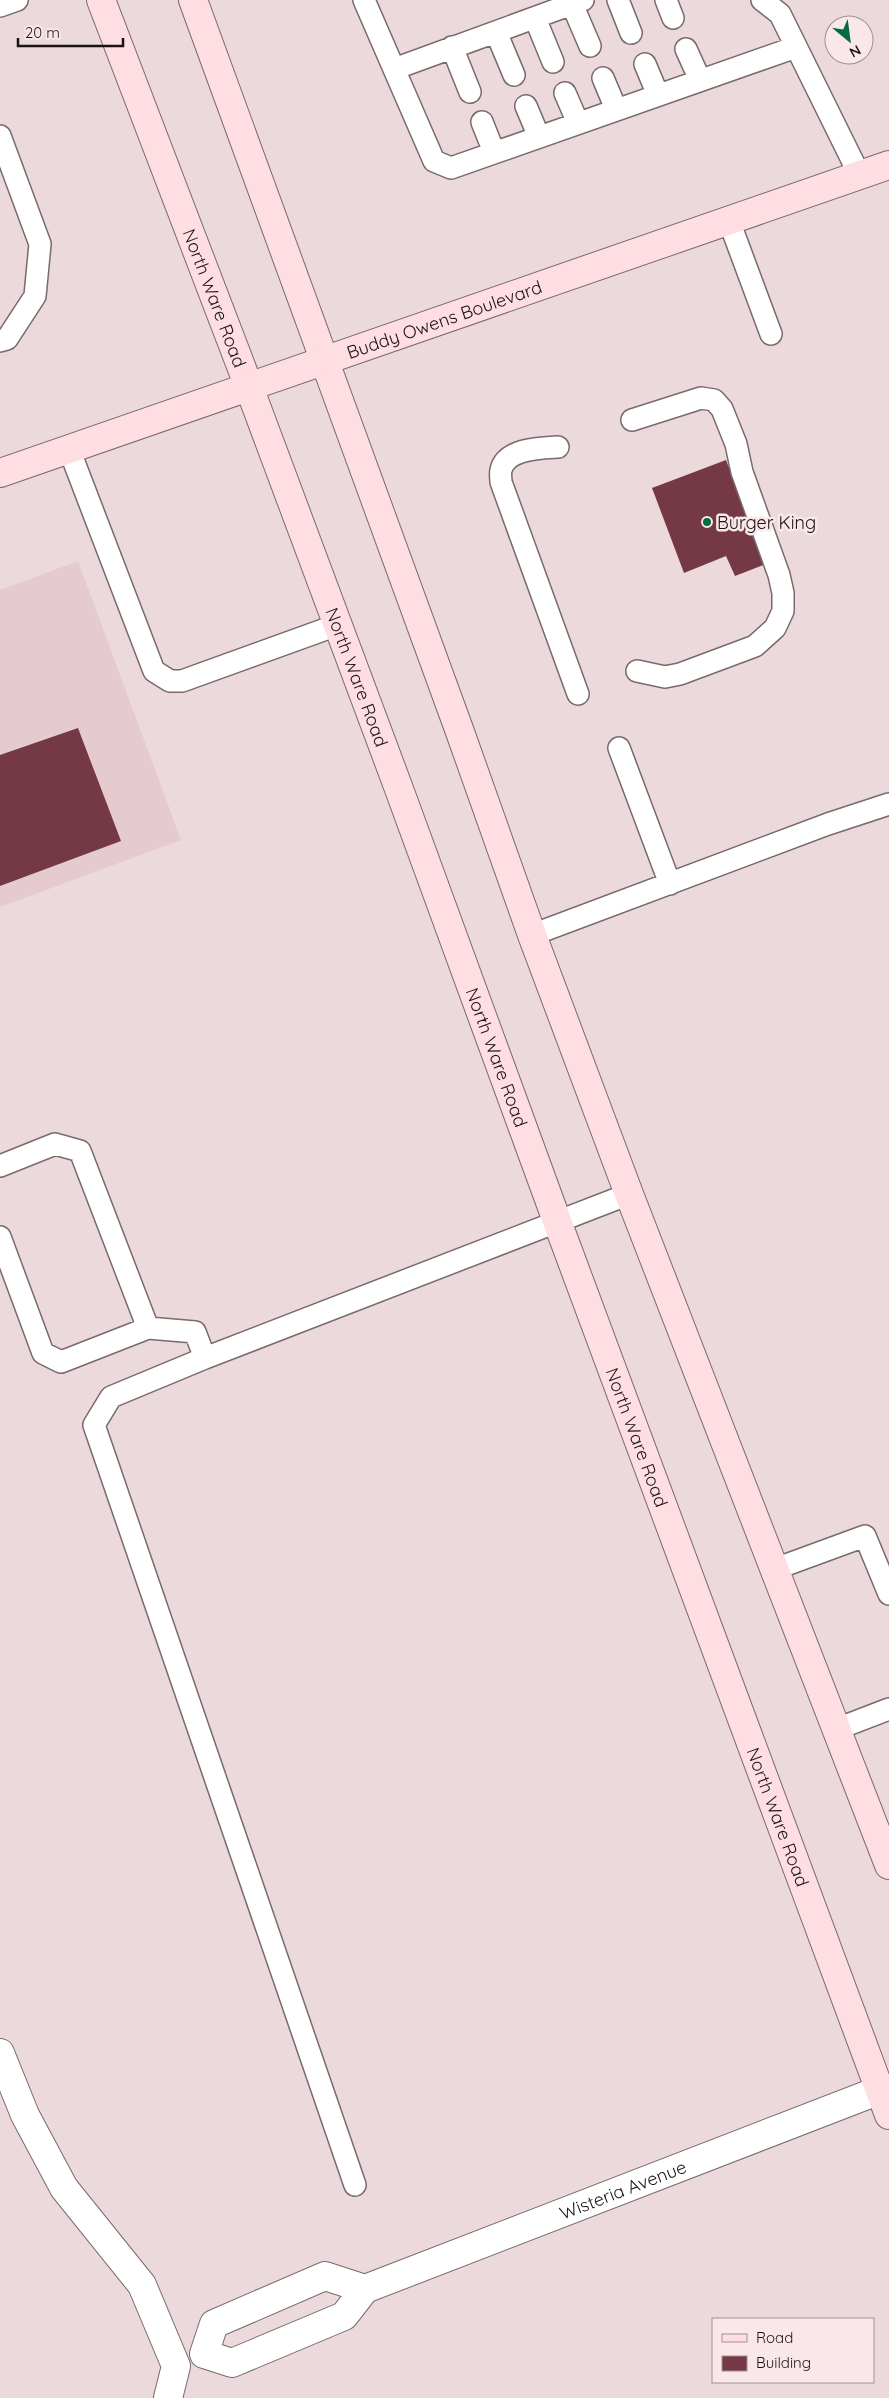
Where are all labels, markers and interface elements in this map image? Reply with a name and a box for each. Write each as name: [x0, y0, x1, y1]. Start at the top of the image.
scale bar: [18, 15, 122, 47]
north arrow: [824, 15, 874, 65]
text: 20 m: [25, 23, 60, 42]
text: N: [846, 41, 864, 62]
street label: North Ware Road: [178, 225, 252, 371]
street label: Buddy Owens Boulevard: [343, 275, 545, 364]
place label: Burger King: [717, 511, 816, 534]
marker: Burger King: [701, 516, 713, 528]
street label: North Ware Road: [321, 604, 394, 750]
street label: North Ware Road: [461, 984, 533, 1130]
street label: North Ware Road: [601, 1364, 674, 1510]
street label: North Ware Road: [742, 1744, 815, 1890]
street label: Wisteria Avenue: [556, 2155, 689, 2224]
legend: [712, 2318, 874, 2383]
text: Road: [756, 2328, 793, 2347]
text: Building: [756, 2353, 811, 2372]

